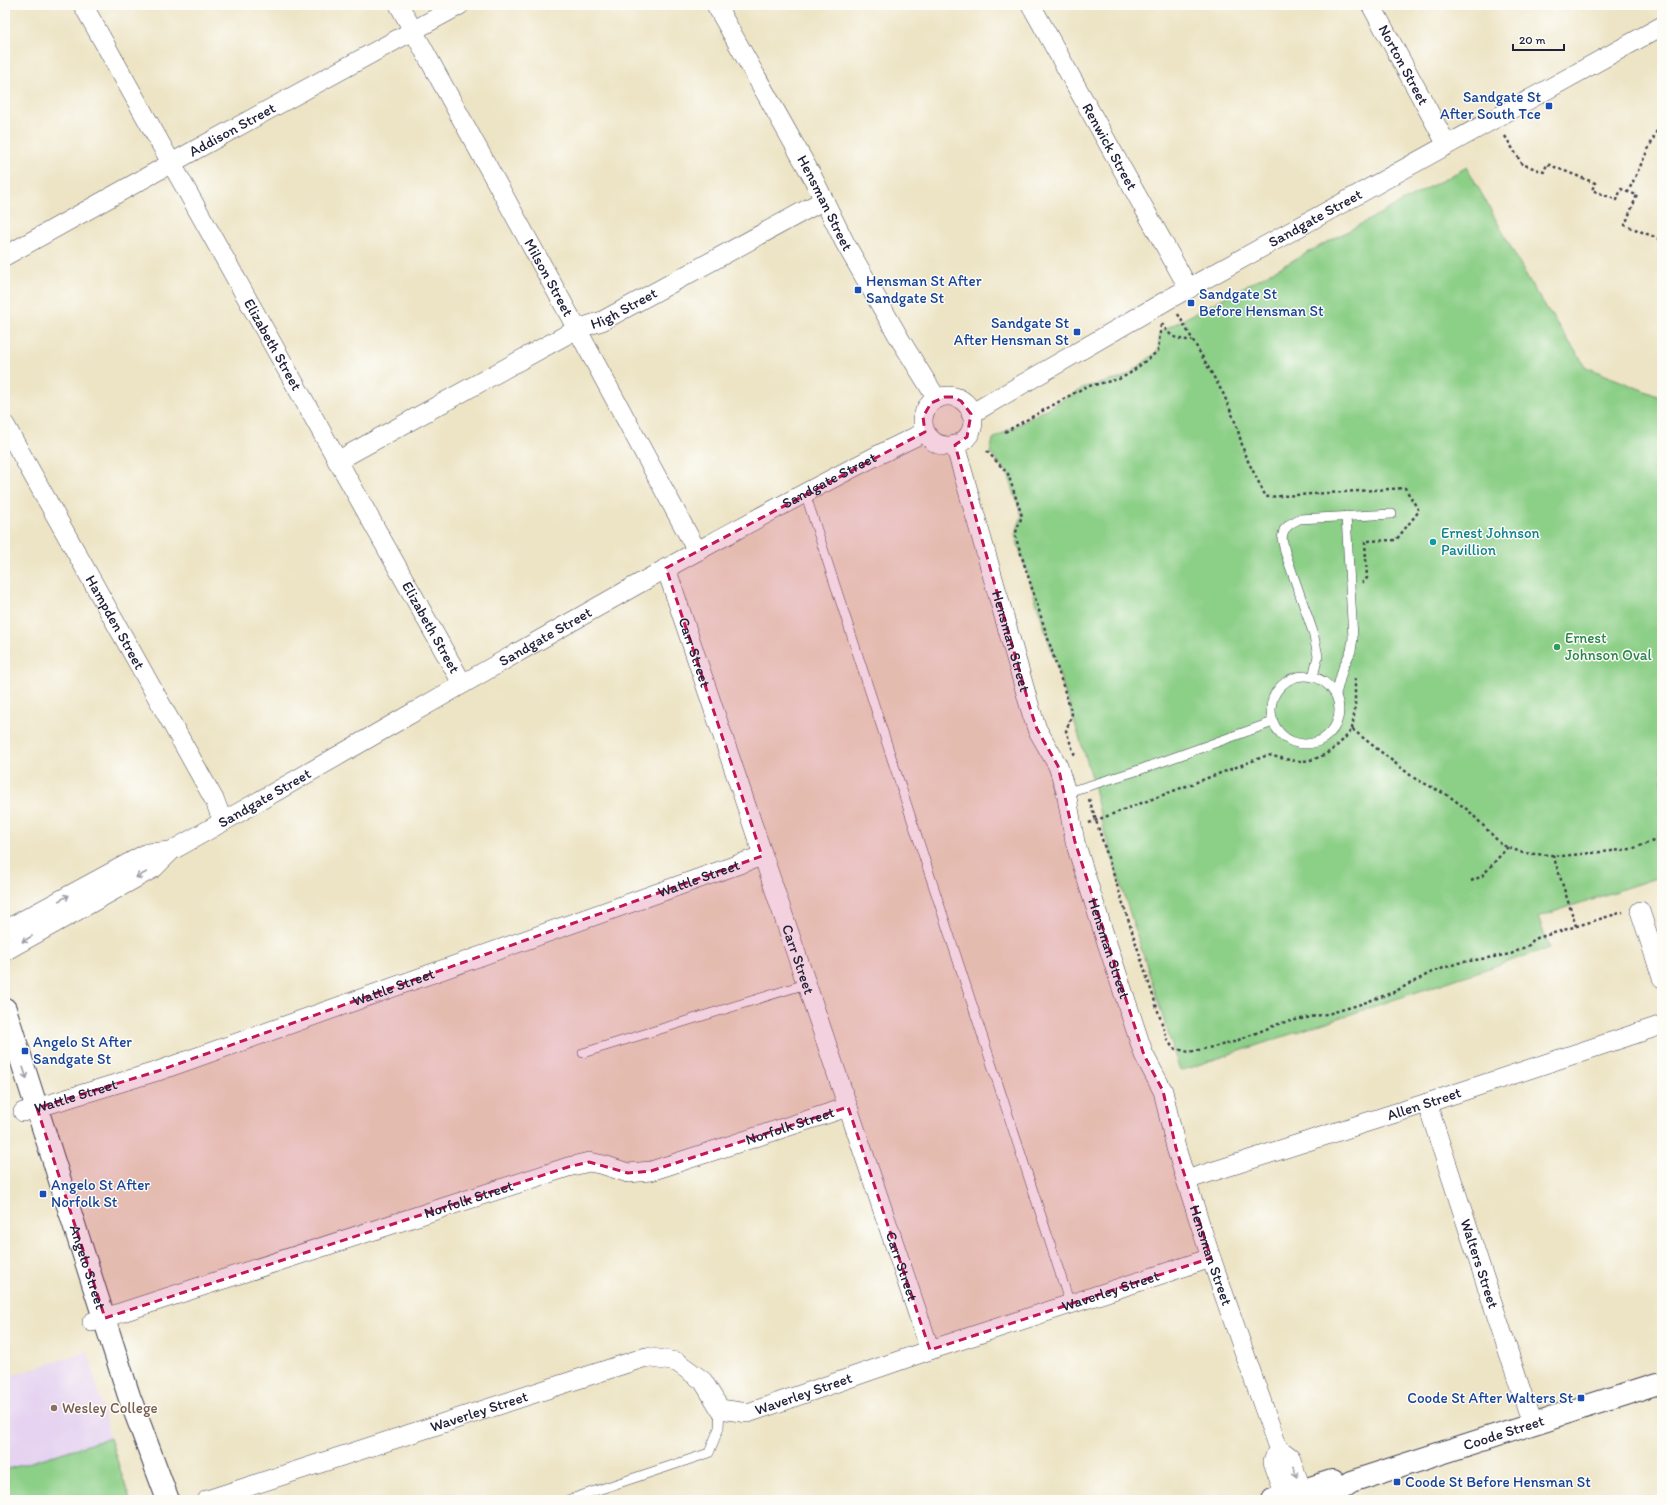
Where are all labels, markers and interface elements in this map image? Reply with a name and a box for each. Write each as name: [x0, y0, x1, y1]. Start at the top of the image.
street label: Norton Street: [1374, 21, 1433, 108]
scale bar: [1513, 26, 1564, 52]
text: 20 m: [1519, 33, 1546, 47]
place label: Sandgate St After South Tce: [1440, 88, 1541, 123]
street label: Addison Street: [186, 99, 279, 161]
street label: Renwick Street: [1078, 100, 1141, 194]
marker: Sandgate St After South Tce: [1544, 101, 1554, 111]
street label: Hensman Street: [793, 152, 857, 254]
street label: Sandgate Street: [1265, 185, 1365, 251]
street label: Milson Street: [520, 236, 577, 320]
place label: Hensman St After Sandgate St: [866, 272, 982, 307]
street label: High Street: [588, 284, 660, 333]
marker: Hensman St After Sandgate St: [853, 285, 863, 295]
place label: Sandgate St Before Hensman St: [1199, 285, 1324, 320]
street label: Elizabeth Street: [240, 295, 306, 394]
marker: Sandgate St Before Hensman St: [1186, 298, 1196, 308]
place label: Sandgate St After Hensman St: [954, 314, 1069, 349]
marker: Sandgate St After Hensman St: [1072, 327, 1082, 337]
street label: Sandgate Street: [779, 448, 880, 512]
place label: Ernest Johnson Pavillion: [1441, 524, 1540, 559]
marker: Ernest Johnson Pavillion: [1428, 537, 1438, 547]
street label: Hampden Street: [82, 572, 149, 673]
street label: Elizabeth Street: [398, 578, 464, 677]
street label: Hensman Street: [988, 588, 1034, 694]
street label: Sandgate Street: [496, 603, 595, 670]
street label: Carr Street: [674, 615, 715, 690]
place label: Ernest Johnson Oval: [1565, 629, 1653, 664]
marker: Ernest Johnson Oval: [1552, 642, 1562, 652]
street label: Sandgate Street: [215, 764, 314, 832]
street label: Wattle Street: [655, 856, 742, 901]
one-way arrow: [135, 872, 147, 879]
one-way arrow: [58, 894, 70, 902]
street label: Hensman Street: [1084, 896, 1134, 1001]
street label: Carr Street: [778, 922, 818, 997]
one-way arrow: [21, 935, 33, 943]
street label: Wattle Street: [350, 964, 437, 1010]
place label: Angelo St After Sandgate St: [33, 1033, 132, 1068]
marker: Angelo St After Sandgate St: [20, 1046, 30, 1056]
one-way arrow: [22, 1067, 29, 1080]
street label: Wattle Street: [32, 1075, 120, 1117]
street label: Allen Street: [1385, 1083, 1464, 1124]
street label: Norfolk Street: [743, 1103, 837, 1149]
place label: Angelo St After Norfolk St: [51, 1176, 150, 1211]
street label: Norfolk Street: [422, 1176, 516, 1222]
marker: Angelo St After Norfolk St: [38, 1189, 48, 1199]
street label: Hensman Street: [1186, 1203, 1236, 1308]
street label: Walters Street: [1457, 1217, 1503, 1311]
street label: Angelo Street: [66, 1222, 110, 1312]
street label: Carr Street: [882, 1229, 922, 1304]
street label: Waverley Street: [1060, 1266, 1162, 1315]
street label: Waverley Street: [752, 1369, 855, 1419]
street label: Waverley Street: [428, 1387, 530, 1436]
place label: Coode St After Walters St: [1407, 1389, 1573, 1407]
marker: Coode St After Walters St: [1576, 1393, 1586, 1403]
place label: Wesley College: [62, 1399, 158, 1417]
marker: Wesley College: [49, 1403, 59, 1413]
street label: Coode Street: [1461, 1411, 1547, 1454]
one-way arrow: [1292, 1465, 1299, 1478]
place label: Coode St Before Hensman St: [1405, 1473, 1591, 1491]
marker: Coode St Before Hensman St: [1392, 1477, 1402, 1487]

